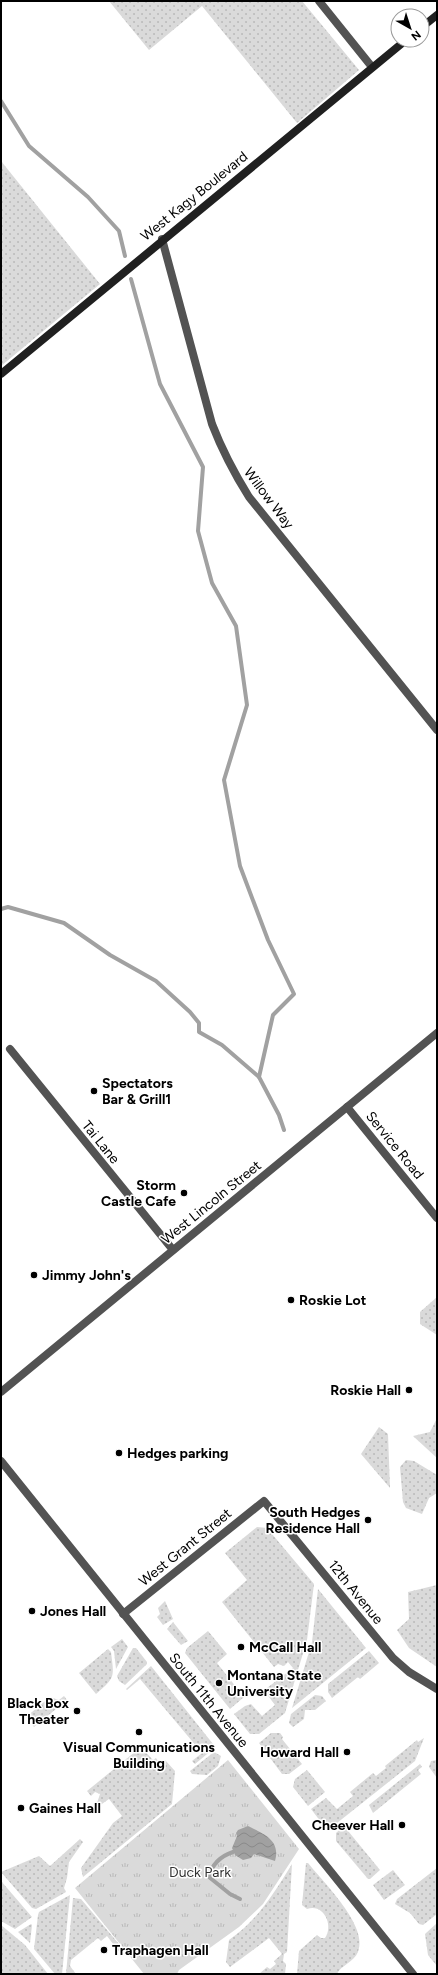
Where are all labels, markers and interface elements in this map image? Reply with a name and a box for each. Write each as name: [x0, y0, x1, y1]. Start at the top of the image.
north arrow: [390, 8, 430, 48]
text: N: [409, 28, 423, 43]
street label: West Kagy Boulevard: [137, 148, 251, 245]
street label: Willow Way: [240, 464, 298, 533]
place label: Spectators Bar & Grill1: [102, 1075, 173, 1108]
marker: Spectators Bar & Grill1: [89, 1086, 99, 1096]
street label: Service Road: [362, 1108, 427, 1183]
street label: Tai Lane: [78, 1117, 123, 1168]
street label: West Lincoln Street: [158, 1157, 265, 1248]
place label: Storm Castle Cafe: [101, 1177, 176, 1210]
marker: Storm Castle Cafe: [179, 1188, 189, 1198]
place label: Jimmy John's: [42, 1267, 131, 1284]
marker: Jimmy John's: [29, 1270, 39, 1280]
place label: Roskie Lot: [299, 1292, 367, 1309]
marker: Roskie Lot: [286, 1295, 296, 1305]
place label: Roskie Hall: [330, 1382, 401, 1399]
marker: Roskie Hall: [404, 1385, 414, 1395]
place label: Hedges parking: [127, 1445, 228, 1462]
marker: Hedges parking: [114, 1448, 124, 1458]
place label: South Hedges Residence Hall: [265, 1504, 360, 1537]
street label: West Grant Street: [136, 1505, 235, 1590]
marker: South Hedges Residence Hall: [363, 1515, 373, 1525]
street label: 12th Avenue: [325, 1557, 387, 1628]
place label: Jones Hall: [40, 1603, 106, 1620]
marker: Jones Hall: [27, 1606, 37, 1616]
place label: McCall Hall: [249, 1639, 321, 1656]
marker: McCall Hall: [236, 1642, 246, 1652]
street label: South 11th Avenue: [165, 1650, 252, 1751]
place label: Montana State University: [227, 1667, 322, 1700]
marker: Montana State University: [214, 1678, 224, 1688]
place label: Black Box Theater: [7, 1695, 70, 1728]
marker: Black Box Theater: [72, 1706, 82, 1716]
marker: Visual Communications Building: [134, 1727, 144, 1737]
place label: Visual Communications Building: [63, 1739, 215, 1772]
place label: Howard Hall: [260, 1744, 339, 1761]
marker: Howard Hall: [342, 1747, 352, 1757]
place label: Gaines Hall: [29, 1800, 101, 1817]
marker: Gaines Hall: [16, 1803, 26, 1813]
place label: Cheever Hall: [312, 1817, 394, 1834]
marker: Cheever Hall: [397, 1820, 407, 1830]
park label: Duck Park: [169, 1864, 231, 1881]
place label: Traphagen Hall: [112, 1942, 209, 1959]
marker: Traphagen Hall: [99, 1945, 109, 1955]

